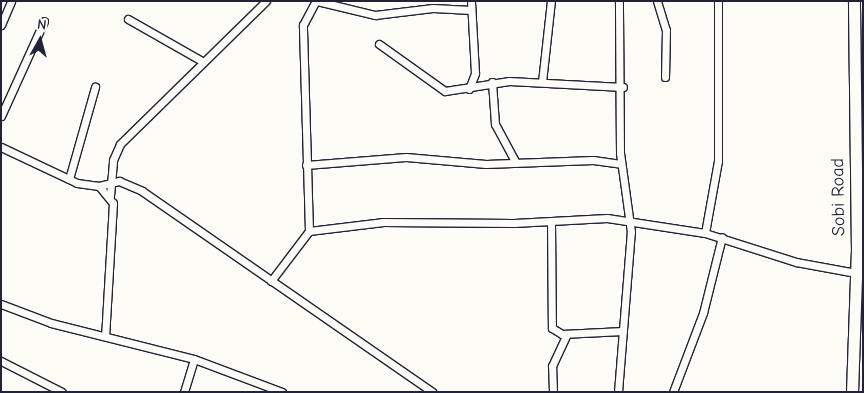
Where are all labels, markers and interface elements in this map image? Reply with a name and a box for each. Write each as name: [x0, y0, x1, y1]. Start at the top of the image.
north arrow: [15, 15, 65, 65]
text: N: [36, 16, 47, 34]
street label: Sobi Road: [828, 158, 850, 236]

